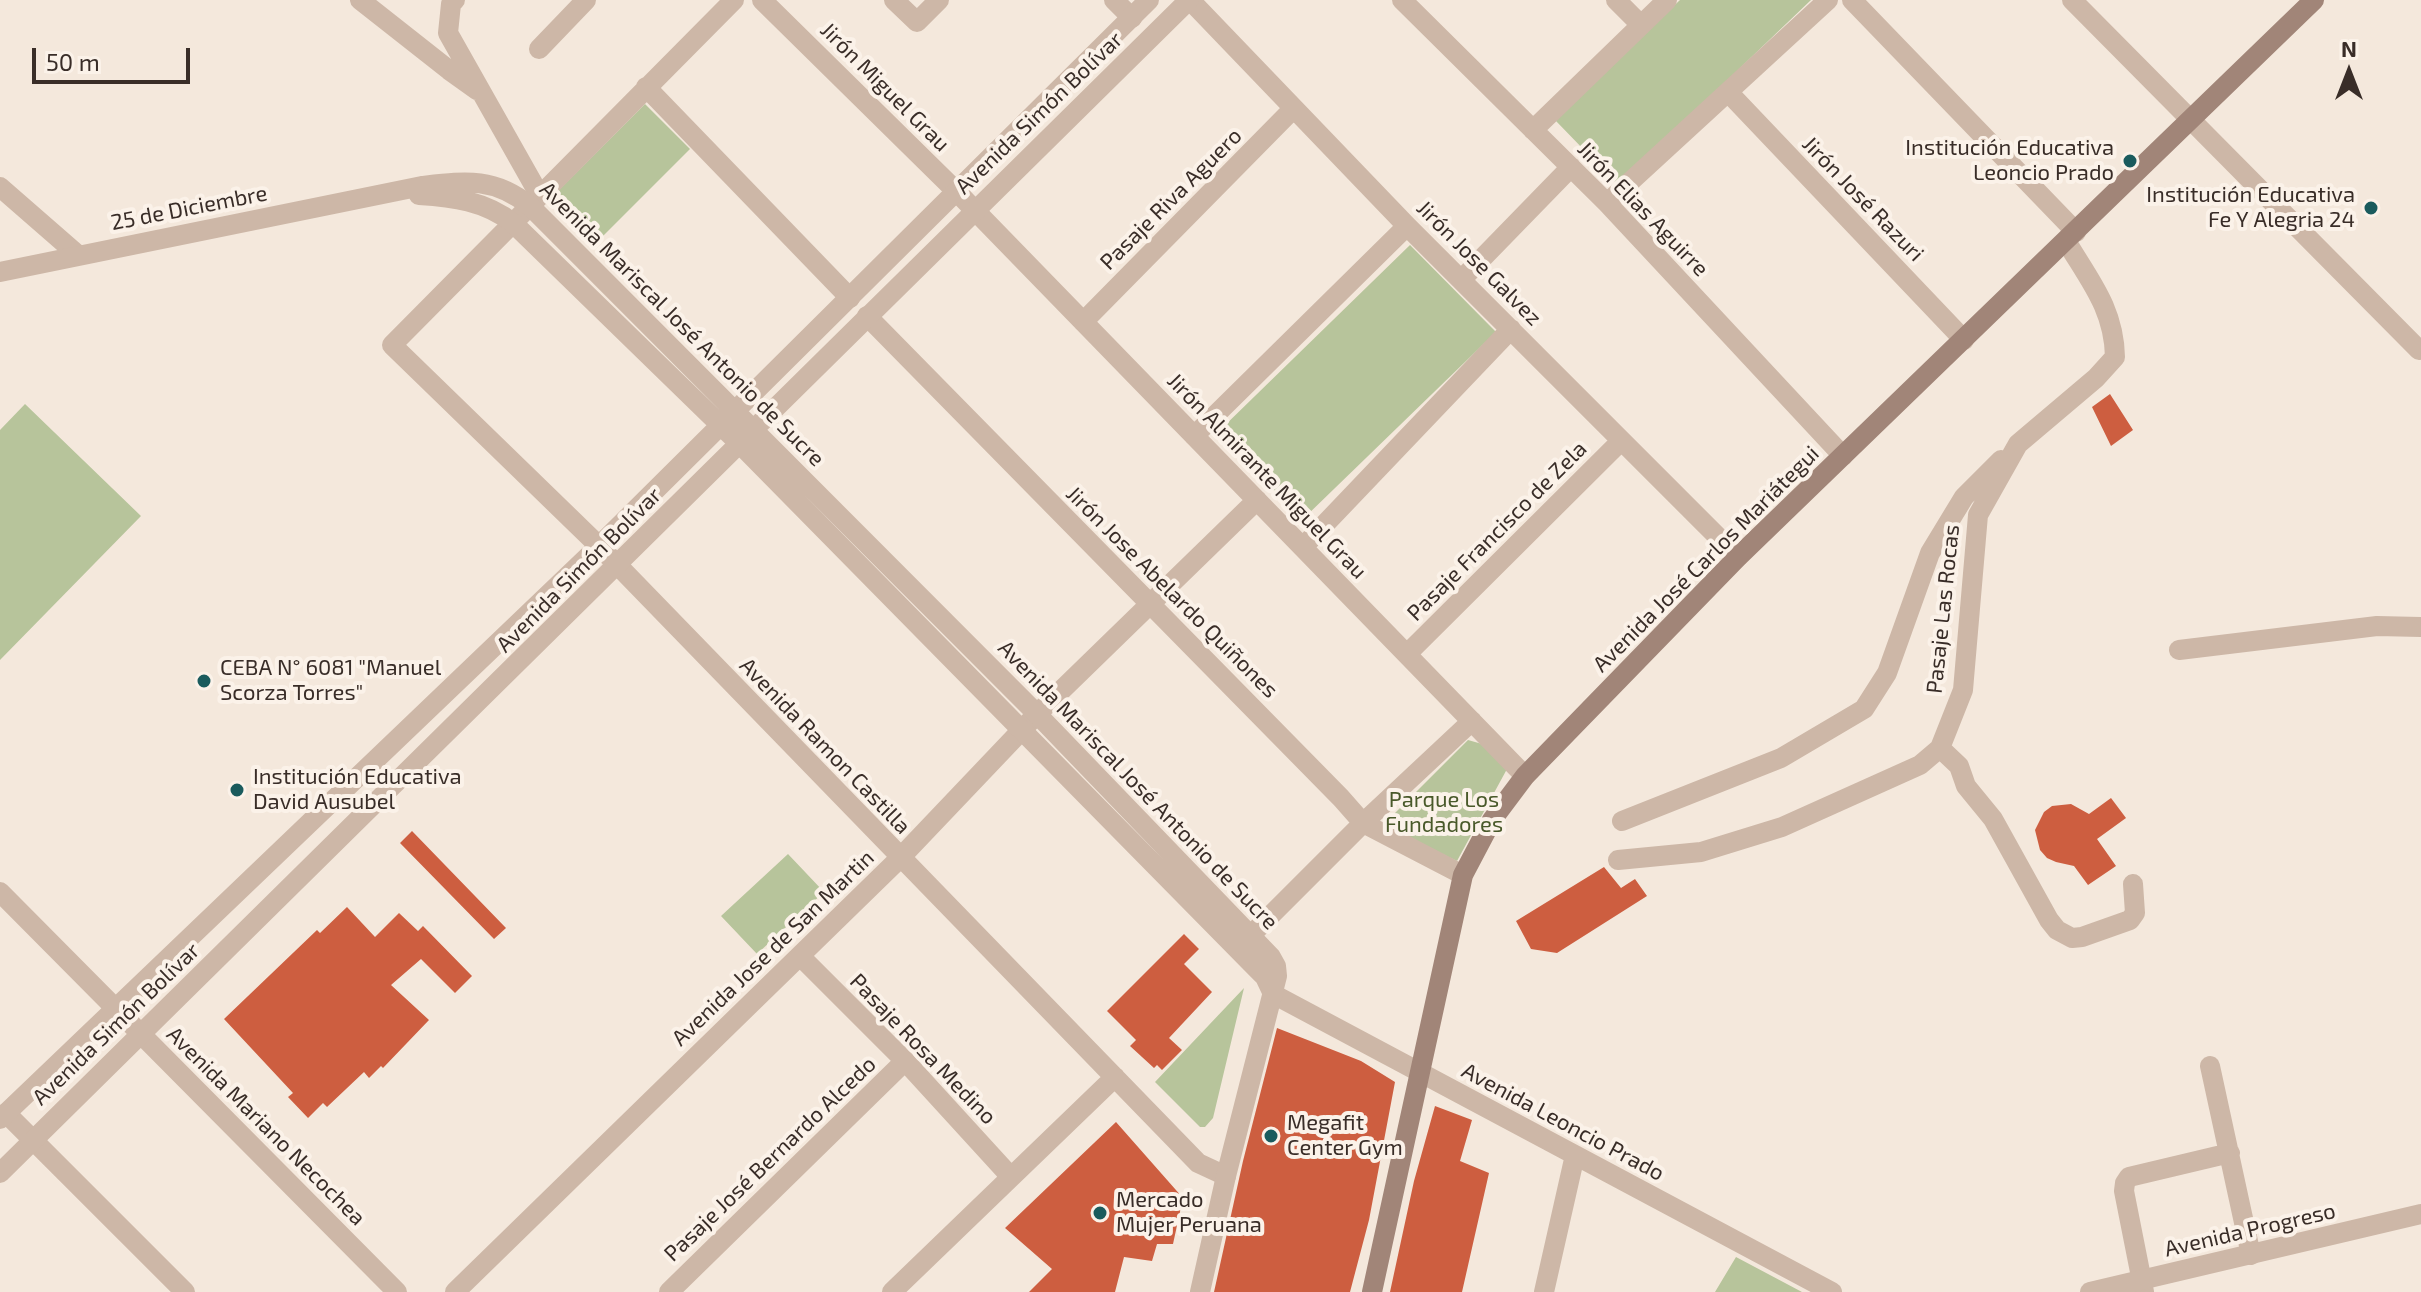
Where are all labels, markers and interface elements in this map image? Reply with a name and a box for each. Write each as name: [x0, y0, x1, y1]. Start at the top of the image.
street label: Jirón Miguel Grau: [815, 17, 955, 157]
street label: Avenida Simón Bolívar: [950, 26, 1128, 200]
scale bar: [36, 32, 194, 82]
north arrow: [2309, 32, 2389, 112]
text: N: [2341, 35, 2357, 61]
text: 50 m: [46, 47, 100, 76]
street label: Pasaje Riva Aguero: [1095, 123, 1247, 275]
street label: Jirón José Razuri: [1797, 131, 1929, 267]
place label: Institución Educativa Leoncio Prado: [1905, 135, 2114, 186]
street label: Jirón Elias Aguirre: [1572, 136, 1714, 282]
marker: Institución Educativa Leoncio Prado: [2121, 152, 2139, 170]
street label: Avenida Mariscal José Antonio de Sucre: [534, 176, 830, 472]
street label: 25 de Diciembre: [109, 180, 269, 236]
place label: Institución Educativa Fe Y Alegria 24: [2146, 182, 2355, 234]
street label: Jirón Jose Galvez: [1411, 195, 1547, 331]
marker: Institución Educativa Fe Y Alegria 24: [2362, 199, 2380, 217]
street label: Jirón Almirante Miguel Grau: [1162, 368, 1372, 584]
street label: Pasaje Francisco de Zela: [1402, 436, 1592, 626]
street label: Avenida José Carlos Mariátegui: [1587, 440, 1825, 678]
street label: Jirón Jose Abelardo Quiñones: [1061, 481, 1283, 703]
street label: Avenida Simón Bolívar: [491, 482, 667, 658]
street label: Pasaje Las Rocas: [1921, 523, 1965, 695]
street label: Avenida Mariscal José Antonio de Sucre: [992, 635, 1284, 935]
street label: Avenida Ramon Castilla: [734, 653, 916, 839]
place label: CEBA N° 6081 "Manuel Scorza Torres": [220, 655, 441, 706]
marker: CEBA N° 6081 "Manuel Scorza Torres": [195, 672, 213, 690]
place label: Institución Educativa David Ausubel: [253, 764, 462, 816]
marker: Institución Educativa David Ausubel: [228, 781, 246, 799]
park label: Parque Los Fundadores: [1385, 787, 1503, 838]
street label: Avenida Jose de San Martin: [667, 845, 879, 1051]
street label: Avenida Simón Bolívar: [27, 937, 205, 1111]
street label: Pasaje Rosa Medino: [844, 968, 1002, 1130]
street label: Avenida Mariano Necochea: [161, 1021, 371, 1231]
street label: Pasaje José Bernardo Alcedo: [659, 1051, 881, 1267]
street label: Avenida Leoncio Prado: [1457, 1057, 1669, 1187]
place label: Megafit Center Gym: [1287, 1110, 1403, 1162]
marker: Megafit Center Gym: [1262, 1127, 1280, 1145]
place label: Mercado Mujer Peruana: [1116, 1187, 1262, 1238]
street label: Avenida Progreso: [2162, 1197, 2338, 1263]
marker: Mercado Mujer Peruana: [1091, 1204, 1109, 1222]

